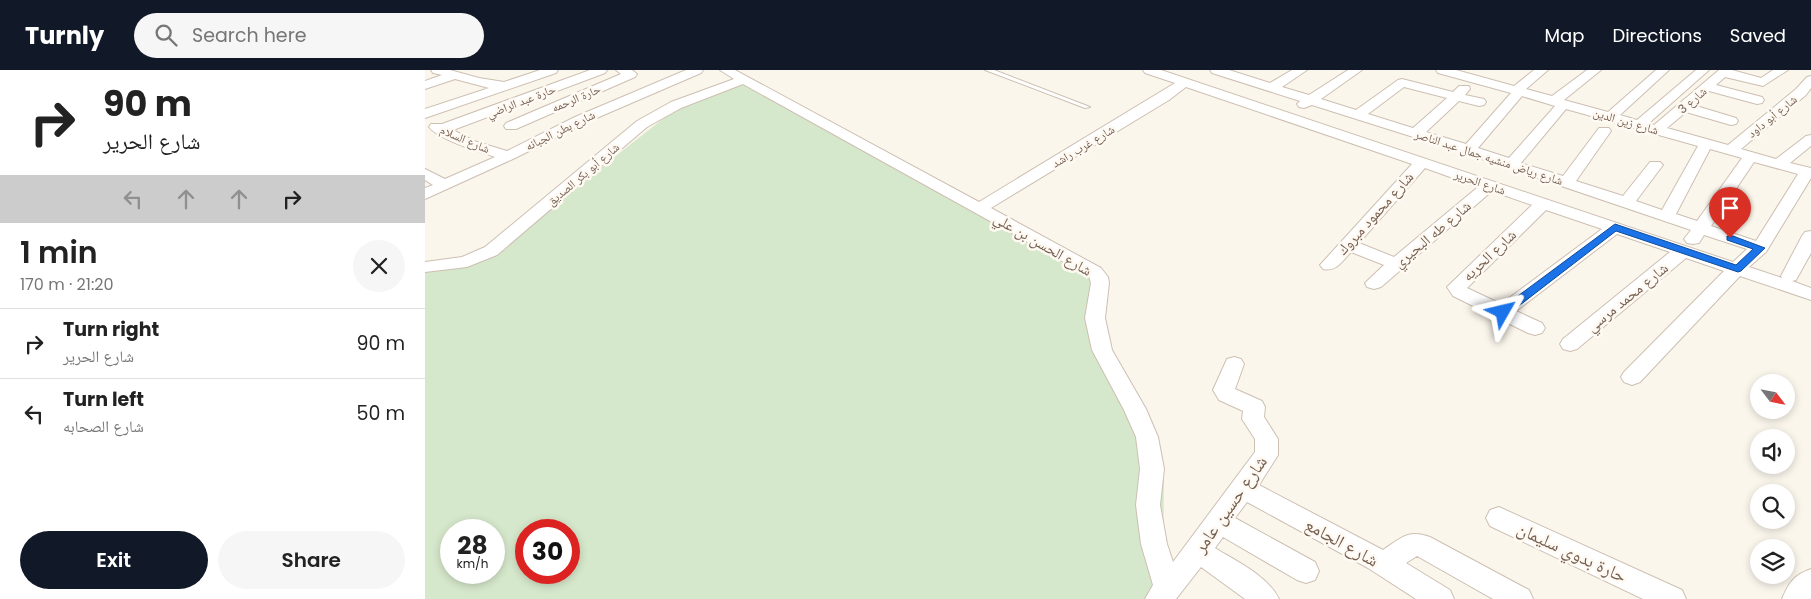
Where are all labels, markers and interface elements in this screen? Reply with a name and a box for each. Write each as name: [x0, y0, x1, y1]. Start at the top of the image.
search box: [134, 13, 484, 58]
text: Turnly: [25, 19, 104, 52]
icon: search: [152, 21, 180, 49]
text: Search here: [192, 22, 307, 49]
text: Map: [1545, 23, 1584, 48]
text: Directions: [1612, 23, 1702, 48]
text: Saved: [1730, 23, 1786, 48]
text: 90 m: [103, 79, 192, 128]
street label: حارة عبد الراضي: [484, 80, 559, 124]
street label: حارة الرحمه: [549, 80, 603, 116]
street label: شارع 3: [1674, 83, 1710, 117]
icon: right: [20, 90, 85, 155]
street label: شارع أبو داود: [1744, 91, 1801, 141]
street label: شارع زين الدين: [1591, 104, 1661, 138]
street label: شارع بطن الجبانه: [522, 106, 598, 154]
street label: شارع السلام: [437, 121, 493, 157]
street label: شارع غرب راشد: [1048, 121, 1118, 171]
street label: شارع رياض منشيه جمال عبد الناصر: [1412, 125, 1565, 189]
text: شارع الحرير: [103, 126, 201, 157]
street label: شارع أبو بكر الصديق: [543, 138, 623, 209]
street label: شارع الحرير: [1451, 165, 1508, 199]
street label: شارع محمود مبروك: [1332, 167, 1418, 259]
icon: left: [119, 185, 147, 213]
icon: ahead: [172, 185, 200, 213]
icon: ahead: [225, 185, 253, 213]
icon: right: [278, 185, 306, 213]
pin: [1709, 187, 1751, 238]
icon: arrive: [1716, 194, 1744, 222]
street label: شارع طه البحيري: [1389, 195, 1476, 274]
street label: شارع الحسن بن علي: [989, 207, 1096, 282]
street label: شارع الحريه: [1457, 224, 1521, 286]
text: 1 min: [20, 231, 98, 274]
button: close: [353, 240, 405, 292]
street label: شارع محمد مرسي: [1582, 257, 1674, 338]
text: 170 m · 21:20: [20, 273, 114, 296]
position arrow: [1476, 285, 1528, 337]
text: Turn right: [63, 316, 159, 343]
icon: right: [20, 330, 48, 358]
text: 90 m: [356, 330, 405, 357]
text: شارع الحرير: [63, 345, 134, 368]
north arrow: [1750, 374, 1795, 419]
map controls: [1750, 374, 1795, 584]
text: Turn left: [63, 386, 144, 413]
icon: left: [20, 400, 48, 428]
text: 50 m: [356, 400, 405, 427]
text: شارع الصحابه: [63, 415, 144, 438]
button: sound: [1750, 429, 1795, 474]
street label: شارع حسين عامر: [1187, 450, 1273, 558]
button: search: [1750, 484, 1795, 529]
street label: شارع الجامع: [1301, 512, 1383, 572]
street label: حارة بدوي سليمان: [1512, 516, 1631, 591]
speed limit sign: 30: [515, 519, 580, 584]
text: 28: [457, 528, 488, 563]
button: Exit: [20, 531, 208, 589]
button: Share: [218, 531, 405, 589]
button: layers: [1750, 539, 1795, 584]
text: km/h: [457, 555, 488, 572]

